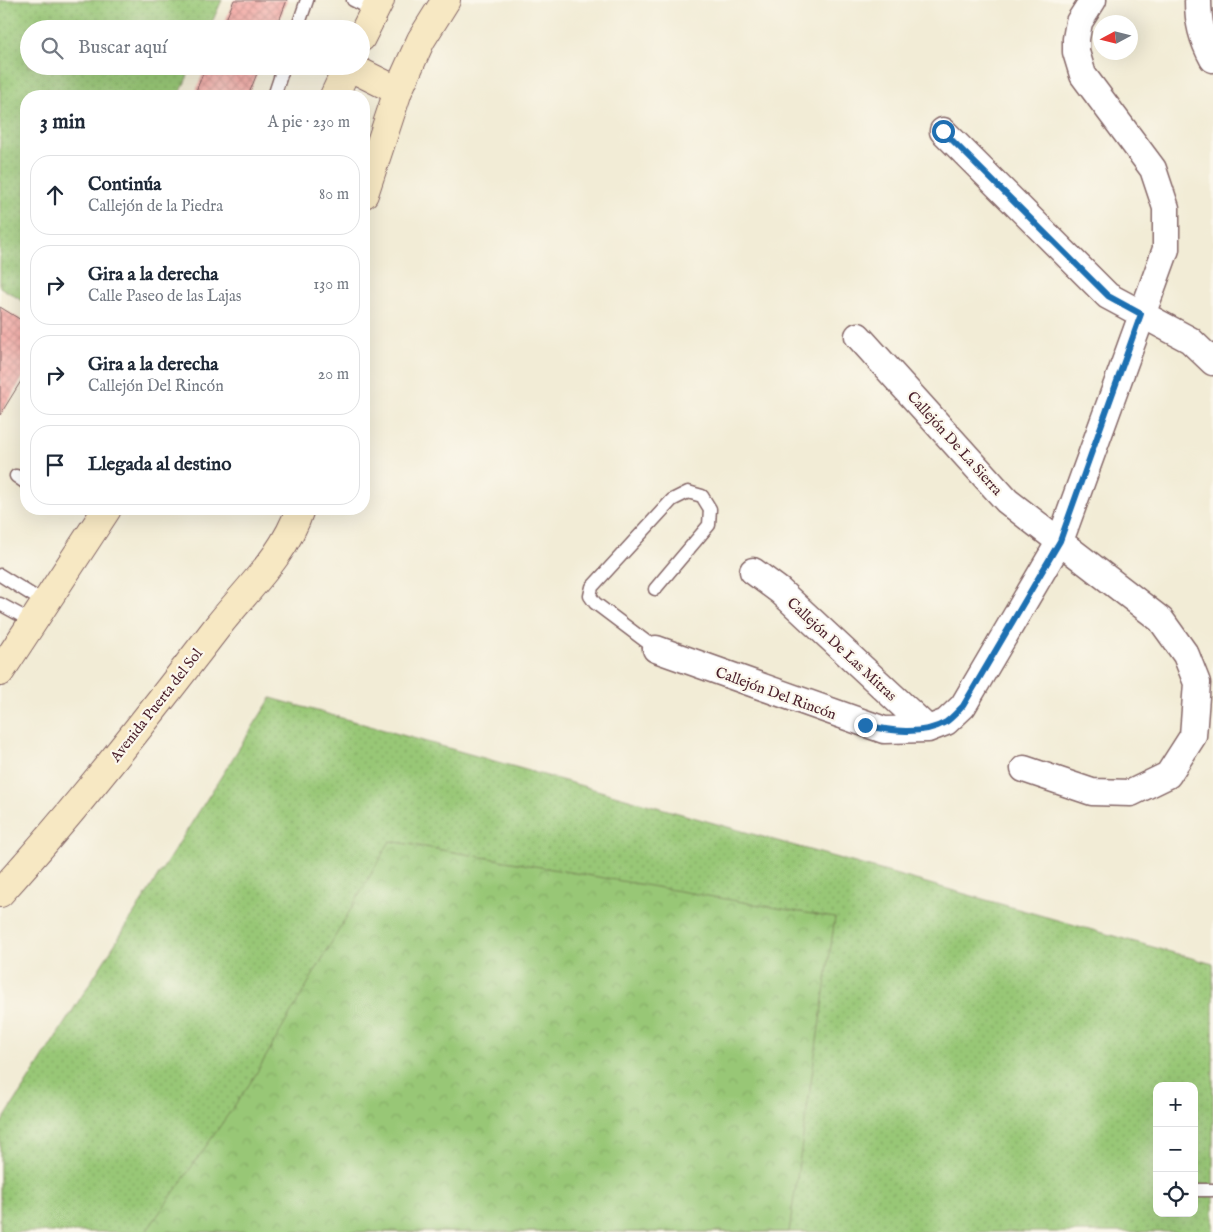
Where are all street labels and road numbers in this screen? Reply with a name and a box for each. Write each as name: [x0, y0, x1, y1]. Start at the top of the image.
street label: Callejón De La Sierra: [903, 387, 1007, 500]
street label: Callejón De Las Mitras: [783, 593, 901, 705]
street label: Avenida Puerta del Sol: [106, 644, 207, 767]
street label: Callejón Del Rincón: [713, 663, 839, 724]

